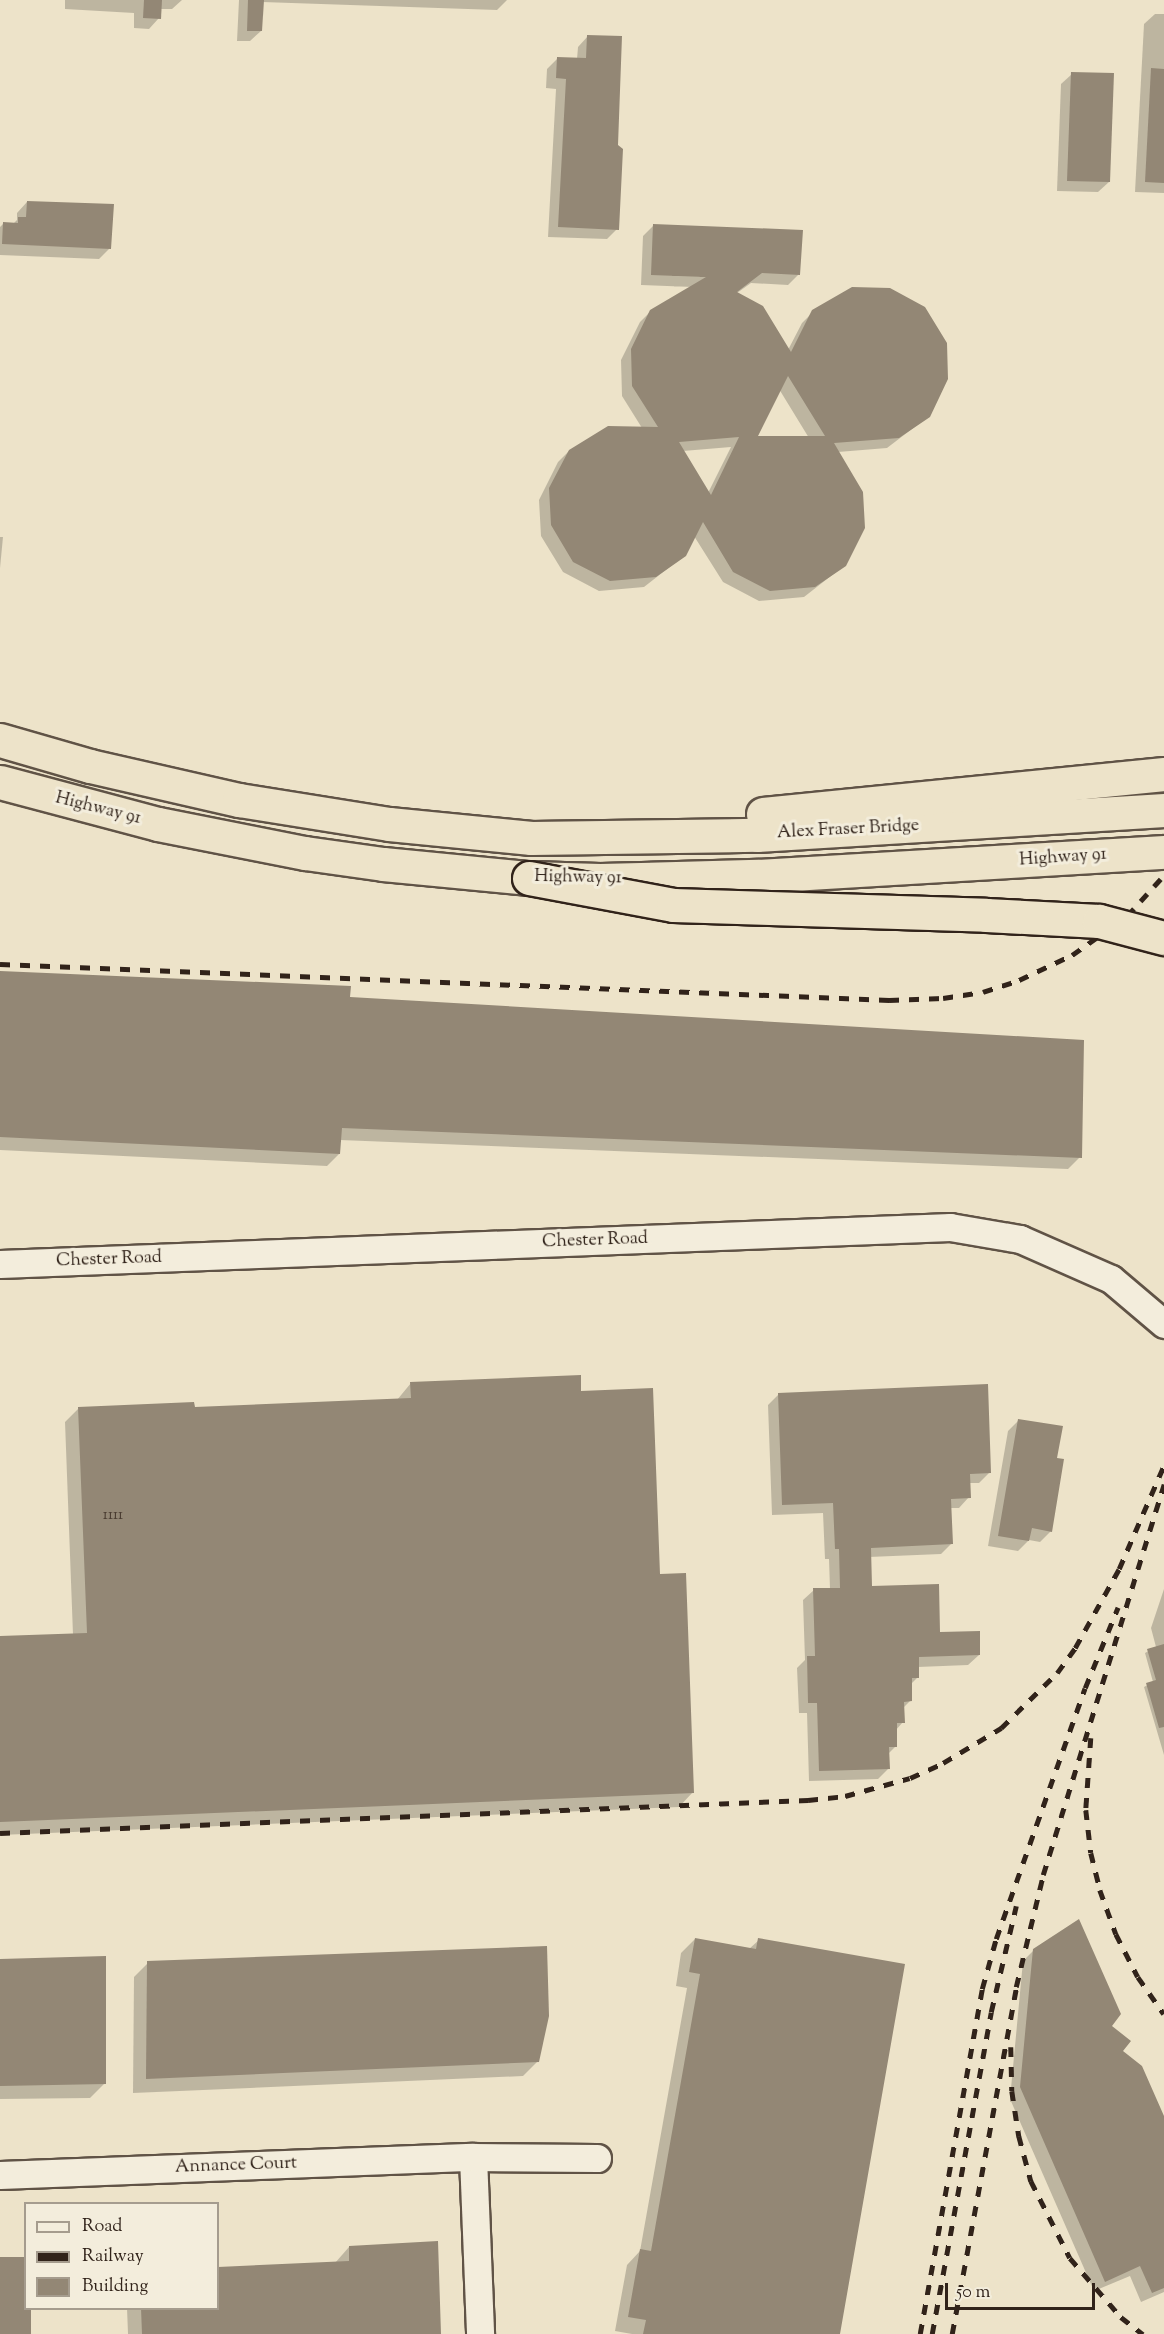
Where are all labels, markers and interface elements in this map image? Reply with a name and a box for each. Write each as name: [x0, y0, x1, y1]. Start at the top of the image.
street label: Highway 91: [53, 788, 143, 830]
street label: Alex Fraser Bridge: [776, 815, 920, 845]
street label: Highway 91: [1019, 844, 1107, 872]
street label: Highway 91: [534, 866, 622, 890]
street label: Chester Road: [542, 1228, 648, 1254]
street label: Chester Road: [56, 1247, 162, 1273]
house number: 1111: [103, 1507, 123, 1525]
street label: Annance Court: [175, 2153, 297, 2179]
legend: [24, 2202, 219, 2310]
text: Road: [82, 2214, 122, 2240]
text: Railway: [82, 2244, 144, 2270]
scale bar: [948, 2271, 1098, 2309]
text: Building: [82, 2274, 148, 2300]
text: 50 m: [956, 2280, 990, 2306]

